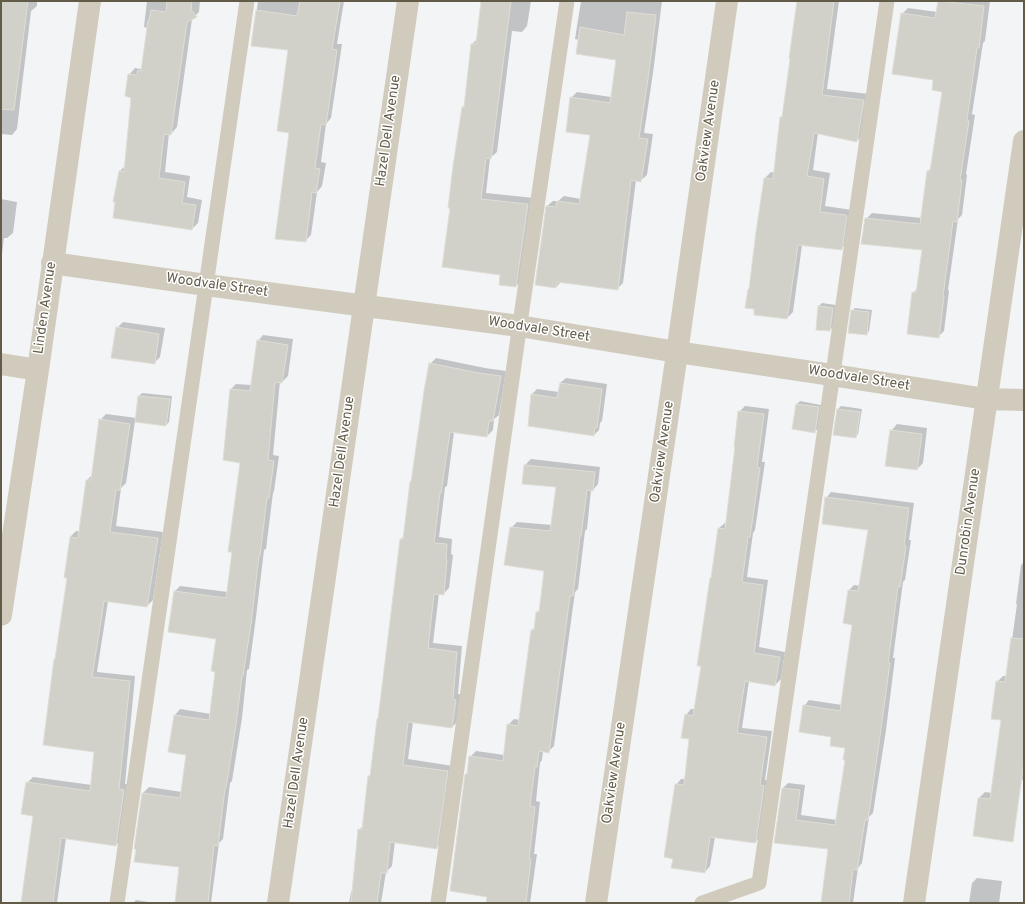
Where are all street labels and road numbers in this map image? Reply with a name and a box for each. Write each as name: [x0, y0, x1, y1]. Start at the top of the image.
street label: Hazel Dell Avenue: [373, 74, 405, 188]
street label: Oakview Avenue: [694, 79, 724, 183]
street label: Linden Avenue: [31, 261, 61, 355]
street label: Woodvale Street: [165, 271, 269, 301]
street label: Woodvale Street: [487, 314, 591, 346]
street label: Woodvale Street: [807, 363, 911, 395]
street label: Hazel Dell Avenue: [327, 395, 359, 509]
street label: Oakview Avenue: [648, 400, 678, 504]
street label: Dunrobin Avenue: [953, 467, 985, 577]
street label: Hazel Dell Avenue: [281, 716, 313, 830]
street label: Oakview Avenue: [600, 721, 630, 825]

